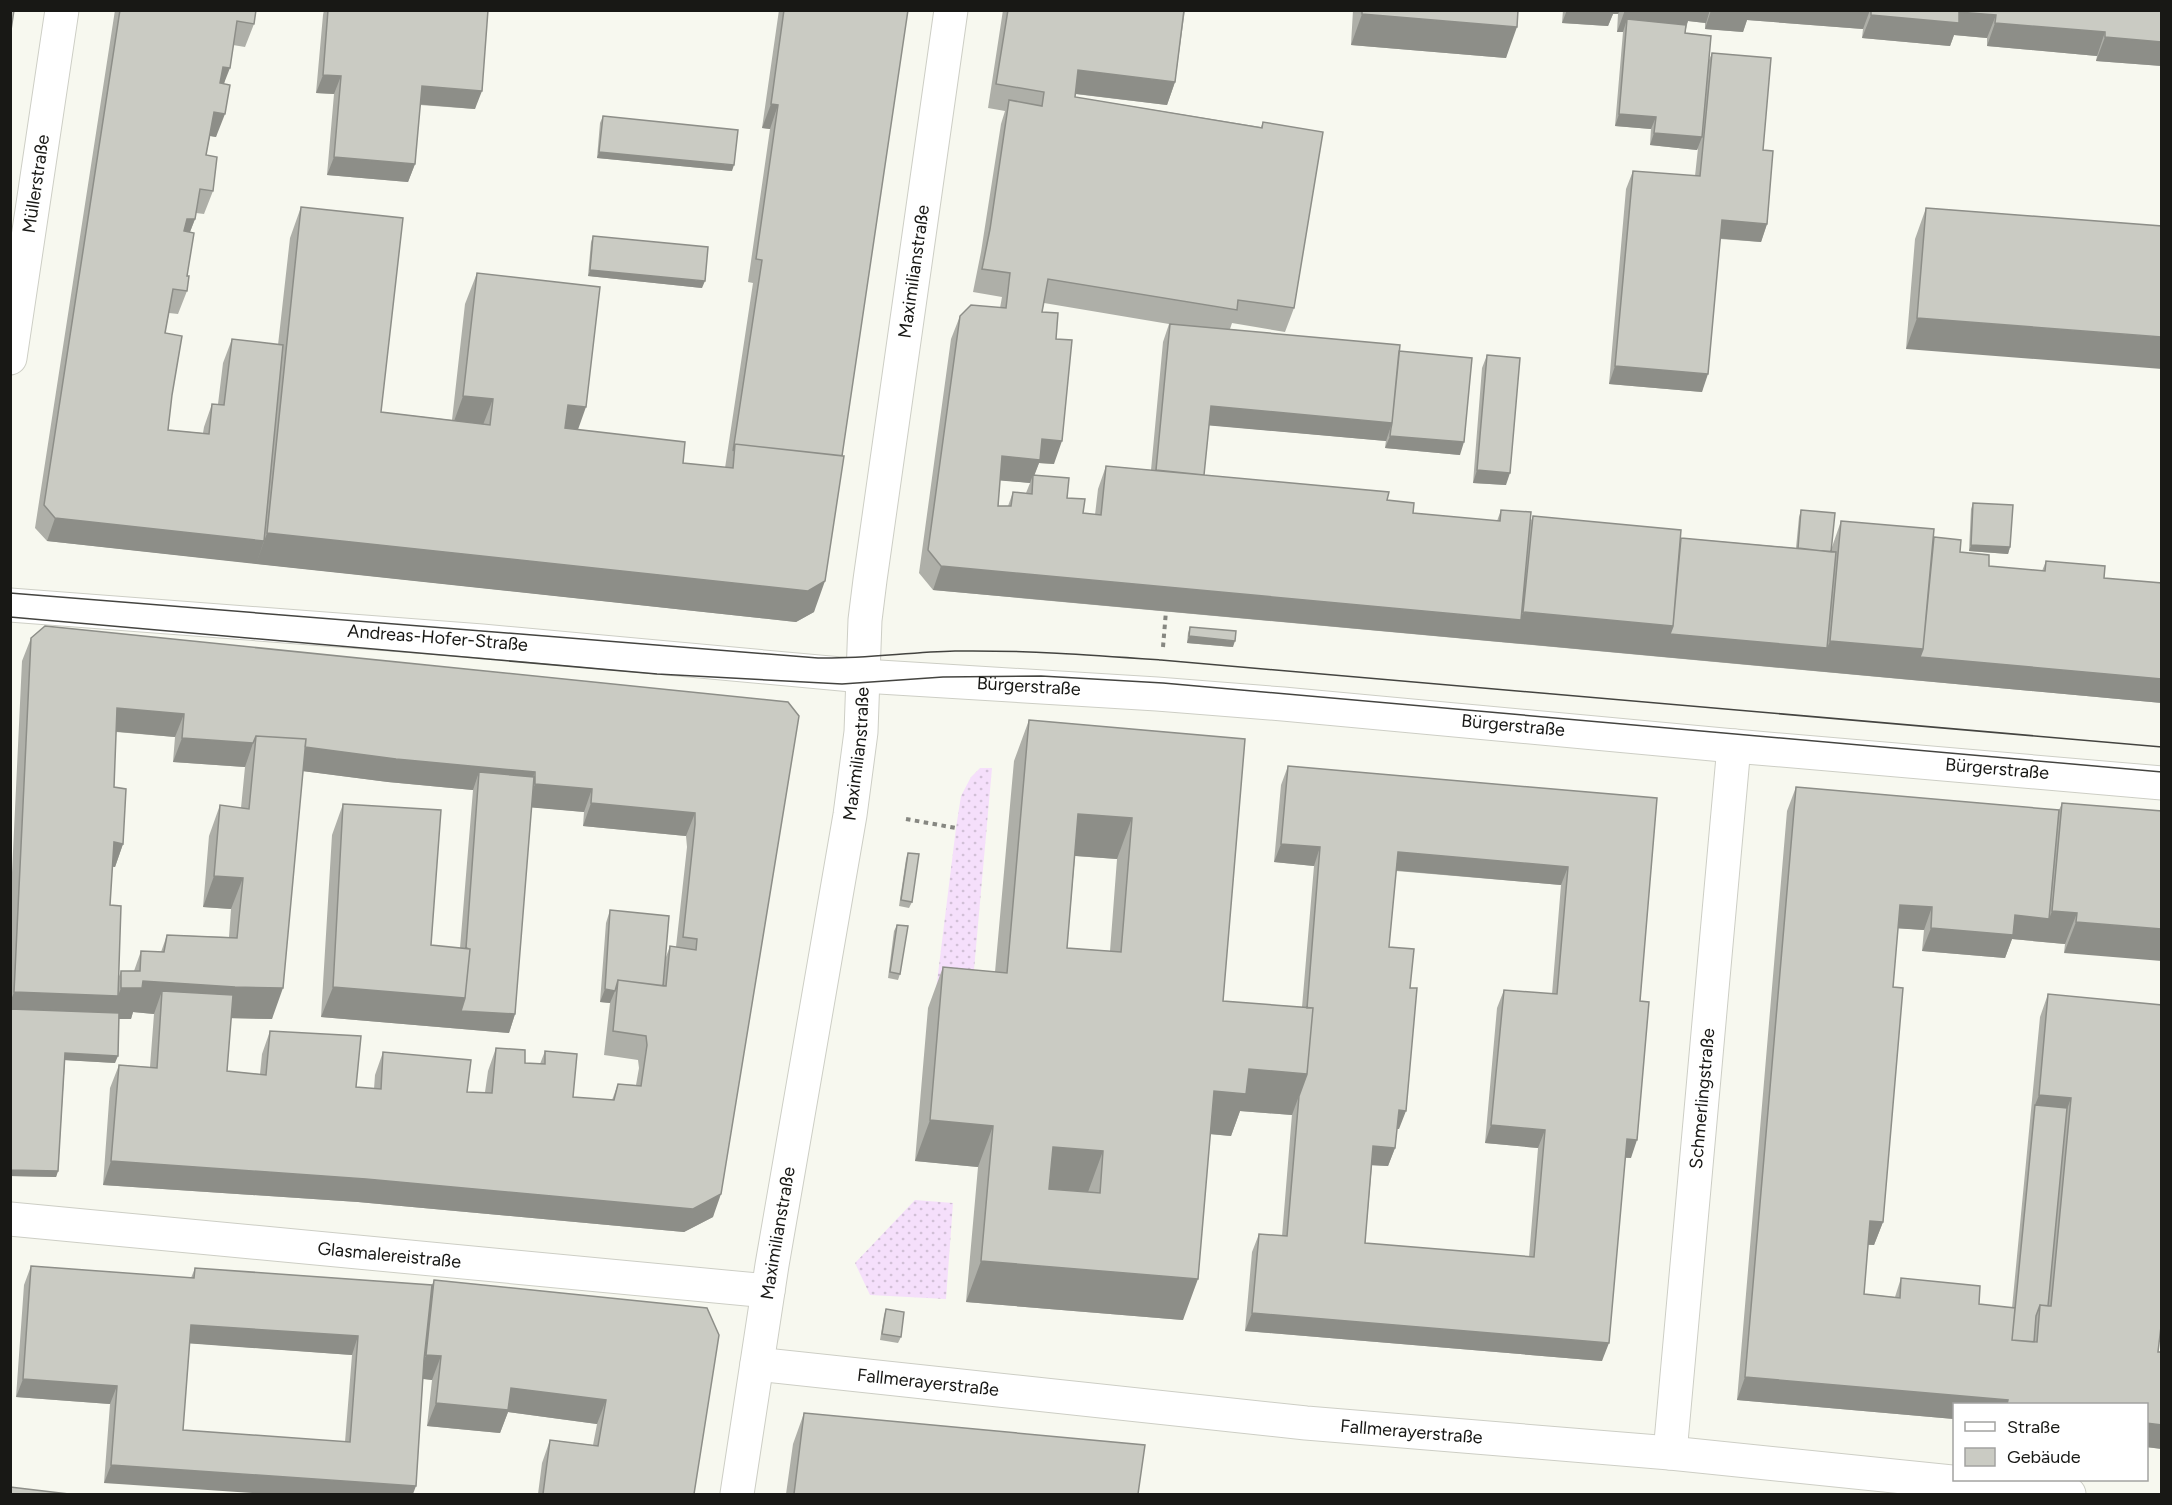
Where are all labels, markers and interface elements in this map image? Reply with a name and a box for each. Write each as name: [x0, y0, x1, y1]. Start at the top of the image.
street label: Müllerstraße: [18, 133, 54, 235]
street label: Maximilianstraße: [893, 203, 934, 340]
street label: Andreas-Hofer-Straße: [347, 620, 529, 656]
street label: Bürgerstraße: [976, 672, 1082, 700]
street label: Maximilianstraße: [838, 686, 874, 822]
street label: Bürgerstraße: [1460, 710, 1566, 741]
street label: Bürgerstraße: [1944, 753, 2050, 784]
street label: Schmerlingstraße: [1685, 1027, 1719, 1170]
street label: Maximilianstraße: [756, 1165, 800, 1301]
street label: Glasmalereistraße: [317, 1237, 462, 1273]
street label: Fallmerayerstraße: [856, 1364, 1000, 1401]
legend: [1953, 1403, 2148, 1481]
street label: Fallmerayerstraße: [1339, 1415, 1484, 1449]
text: Straße: [2007, 1416, 2060, 1438]
text: Gebäude: [2007, 1446, 2081, 1468]

